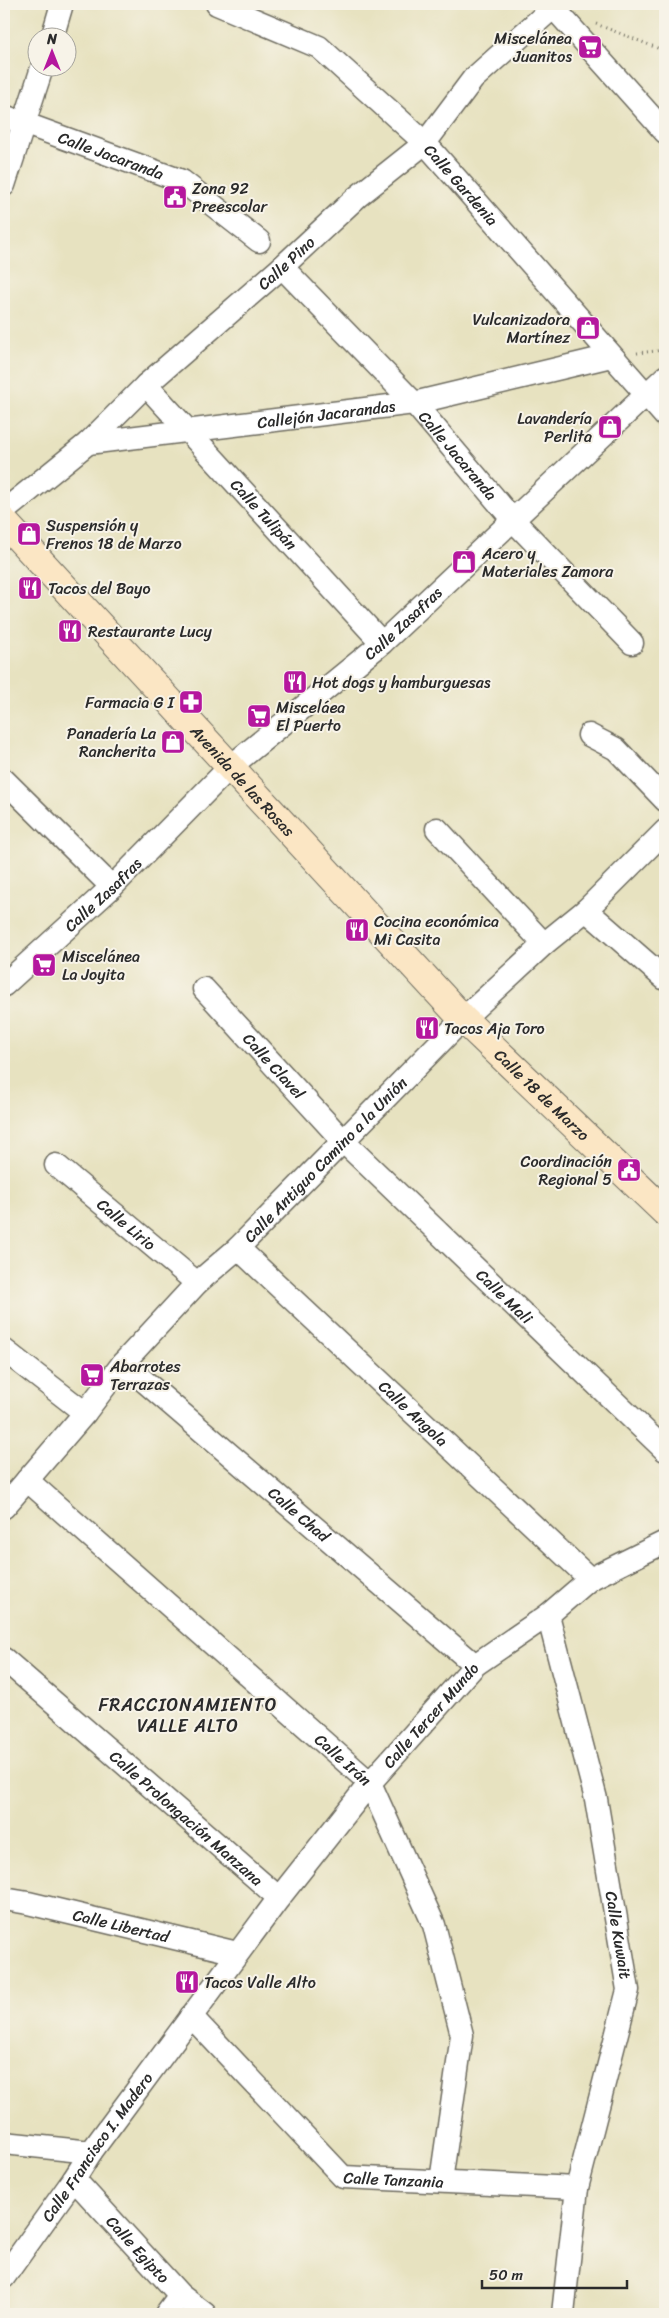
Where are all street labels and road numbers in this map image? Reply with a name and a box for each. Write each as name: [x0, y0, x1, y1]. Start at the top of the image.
street label: Calle Jacaranda: [54, 123, 168, 188]
street label: Calle Gardenia: [417, 137, 506, 233]
street label: Calle Pino: [251, 229, 322, 298]
street label: Callejón Jacarandas: [256, 391, 397, 437]
street label: Calle Jacaranda: [411, 404, 505, 507]
street label: Calle Tulipán: [223, 472, 305, 557]
street label: Calle Zasafras: [357, 579, 450, 668]
street label: Avenida de las Rosas: [182, 717, 303, 844]
street label: Calle Zasafras: [57, 850, 149, 939]
street label: Calle Clavel: [235, 1026, 313, 1107]
street label: Calle 18 de Marzo: [487, 1042, 597, 1148]
street label: Calle Antiguo Camino a la Unión: [236, 1069, 415, 1250]
street label: Calle Lirio: [90, 1191, 163, 1258]
street label: Calle Mali: [469, 1262, 540, 1332]
street label: Calle Angola: [371, 1373, 455, 1454]
street label: Calle Chad: [261, 1479, 338, 1551]
street label: Calle Tercer Mundo: [375, 1655, 486, 1775]
street label: Calle Irán: [307, 1726, 379, 1794]
street label: Calle Prolongación Manzana: [103, 1743, 270, 1893]
street label: Calle Kuwait: [597, 1889, 640, 1981]
street label: Calle Libertad: [70, 1900, 174, 1952]
street label: Calle Francisco I. Madero: [34, 2066, 161, 2228]
street label: Calle Tanzania: [343, 2163, 444, 2197]
street label: Calle Egipto: [98, 2208, 177, 2290]

